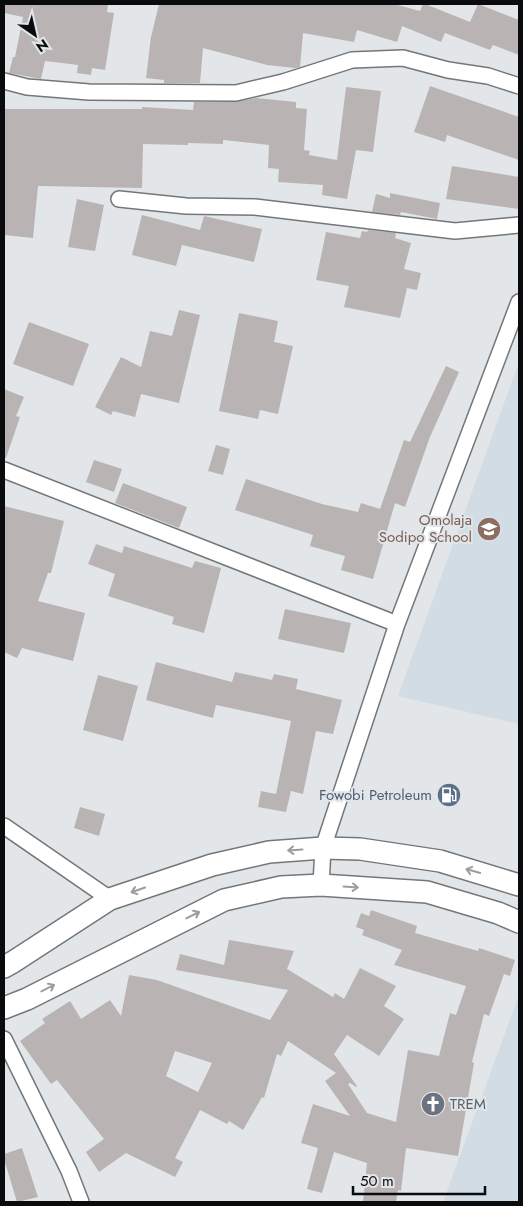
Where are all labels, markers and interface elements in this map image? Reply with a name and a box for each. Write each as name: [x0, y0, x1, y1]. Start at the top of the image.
north arrow: [10, 10, 60, 60]
text: N: [32, 34, 52, 57]
place label: Omolaja Sodipo School: [379, 509, 472, 548]
school or university icon: Omolaja Sodipo School: [476, 516, 502, 542]
fuel station icon: Fowobi Petroleum: [436, 782, 462, 808]
place label: Fowobi Petroleum: [319, 784, 432, 806]
one-way arrow: [287, 846, 303, 855]
one-way arrow: [465, 866, 481, 876]
one-way arrow: [342, 882, 358, 891]
one-way arrow: [131, 886, 146, 895]
one-way arrow: [185, 909, 200, 919]
one-way arrow: [40, 983, 55, 992]
church icon: TREM: [420, 1091, 446, 1117]
place label: TREM: [450, 1093, 486, 1115]
scale bar: [353, 1164, 486, 1196]
text: 50 m: [360, 1170, 394, 1192]

